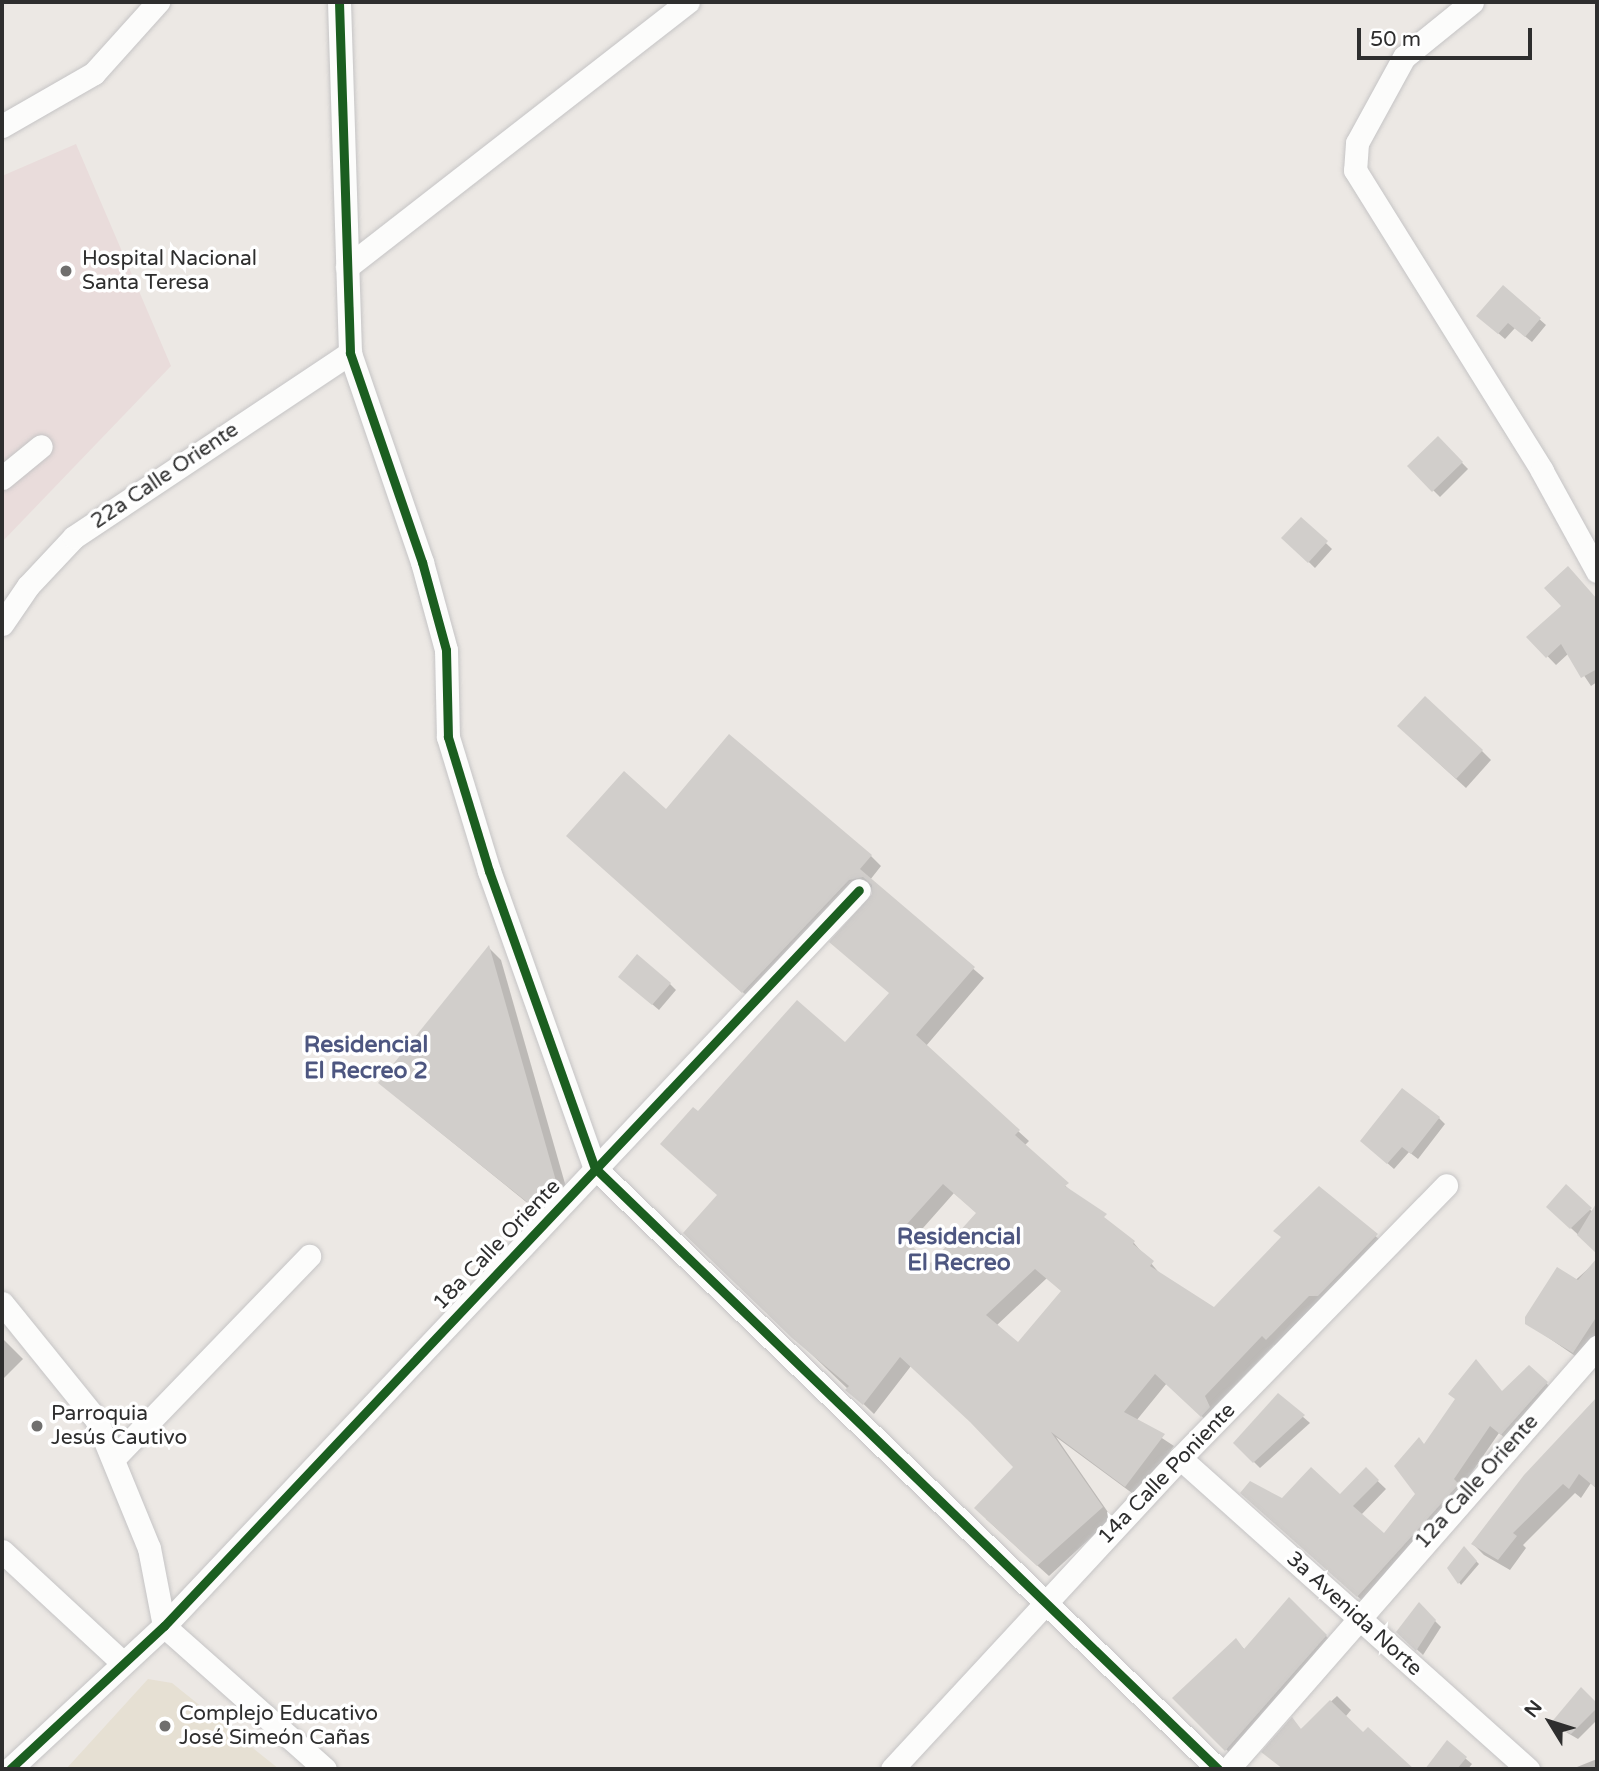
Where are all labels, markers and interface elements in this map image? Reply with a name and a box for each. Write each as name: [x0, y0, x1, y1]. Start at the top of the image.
scale bar: [1361, 14, 1536, 58]
text: 50 m: [1370, 27, 1421, 52]
place label: Hospital Nacional Santa Teresa: [82, 246, 257, 296]
marker: Hospital Nacional Santa Teresa: [56, 261, 76, 281]
street label: 22a Calle Oriente: [87, 417, 243, 535]
district label: Residencial El Recreo 2: [304, 1031, 428, 1085]
street label: 18a Calle Oriente: [428, 1174, 566, 1316]
district label: Residencial El Recreo: [897, 1223, 1021, 1277]
street label: 14a Calle Poniente: [1093, 1398, 1241, 1550]
place label: Parroquia Jesús Cautivo: [51, 1401, 187, 1451]
street label: 12a Calle Oriente: [1410, 1410, 1544, 1554]
marker: Parroquia Jesús Cautivo: [29, 1418, 45, 1434]
street label: 3a Avenida Norte: [1281, 1546, 1427, 1682]
north arrow: [1515, 1687, 1585, 1757]
text: N: [1520, 1696, 1547, 1722]
place label: Complejo Educativo José Simeón Cañas: [179, 1701, 378, 1751]
marker: Complejo Educativo José Simeón Cañas: [157, 1718, 173, 1734]

